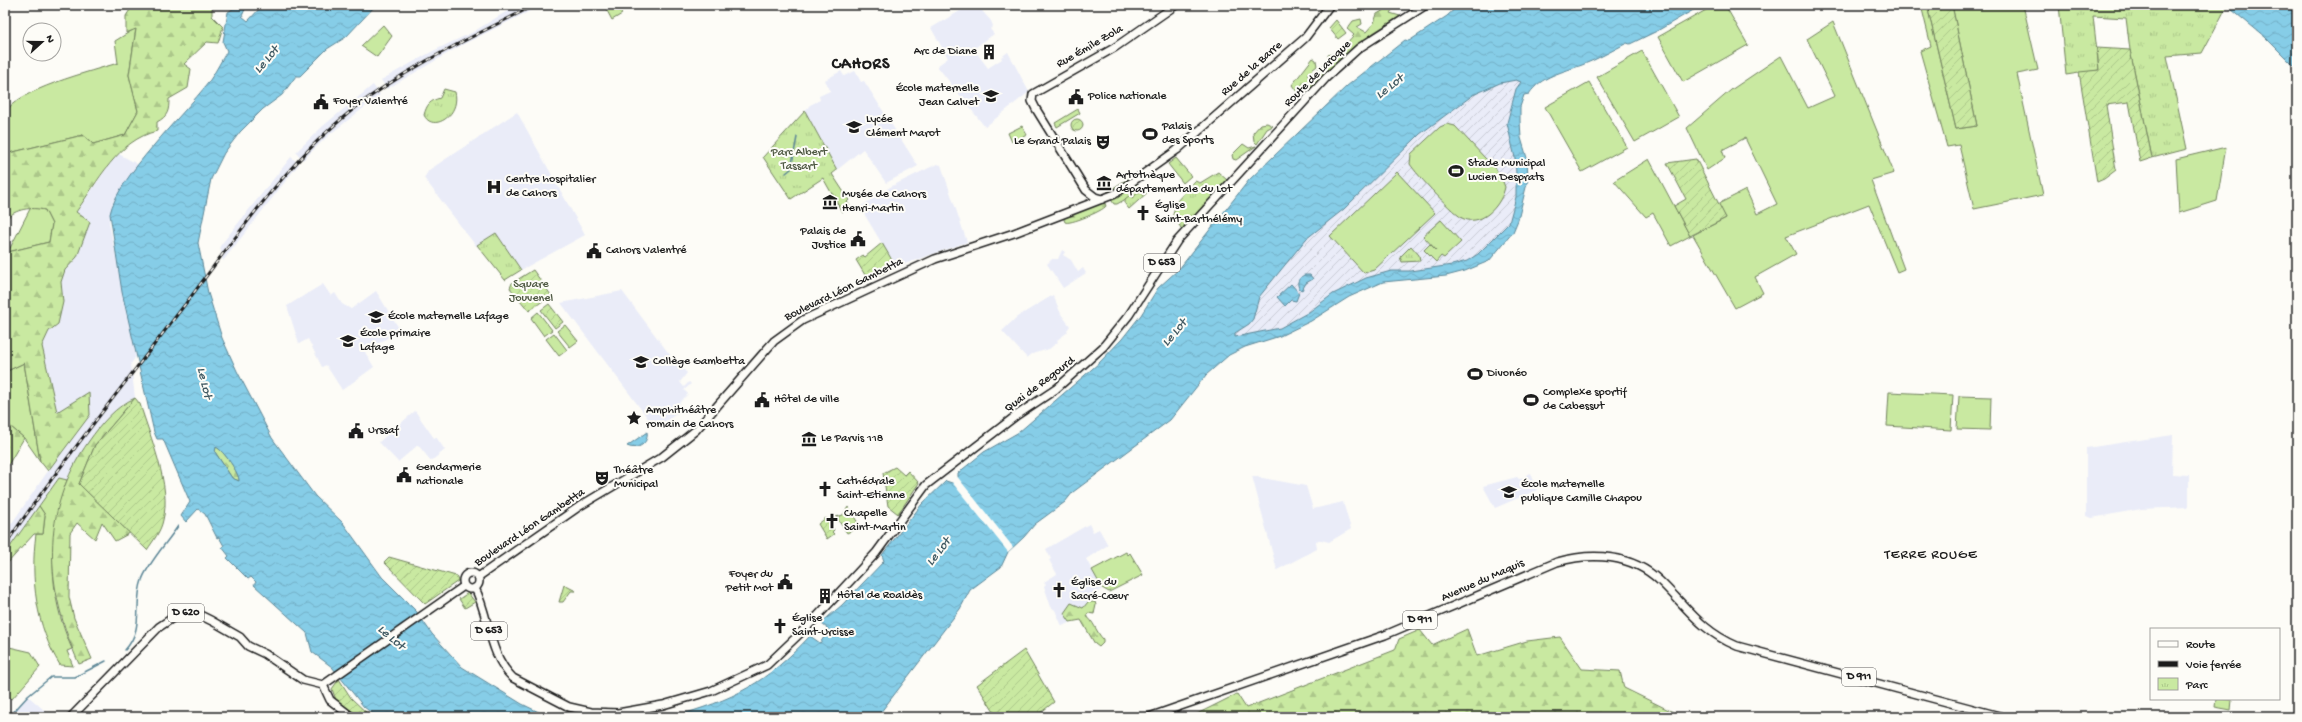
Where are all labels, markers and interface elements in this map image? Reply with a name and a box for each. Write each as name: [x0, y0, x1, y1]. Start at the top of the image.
north arrow: [22, 22, 62, 62]
street label: Rue Émile Zola: [1054, 22, 1126, 72]
text: N: [43, 34, 56, 45]
street label: Route de Laroque: [1282, 37, 1355, 110]
street label: Rue de la Barre: [1218, 38, 1286, 99]
water label: Le Lot: [251, 41, 285, 77]
building icon: Arc de Diane: [980, 43, 998, 61]
place label: Arc de Diane: [914, 45, 978, 59]
district label: CAHORS: [831, 56, 890, 75]
water label: Le Lot: [1373, 70, 1409, 103]
place label: École maternelle Jean Calvet: [896, 82, 980, 110]
school or university icon: École maternelle Jean Calvet: [982, 87, 1000, 105]
public building icon: Police nationale: [1067, 88, 1085, 106]
place label: Police nationale: [1087, 90, 1167, 104]
public building icon: Foyer Valentré: [312, 93, 330, 111]
place label: Foyer Valentré: [332, 95, 409, 109]
place label: Lycée Clément Marot: [866, 113, 941, 141]
school or university icon: Lycée Clément Marot: [845, 118, 863, 136]
place label: Palais des Sports: [1161, 120, 1214, 148]
sports icon: Palais des Sports: [1141, 125, 1159, 143]
theatre icon: Le Grand Palais: [1094, 133, 1112, 151]
place label: Le Grand Palais: [1014, 135, 1092, 149]
park label: Parc Albert Tassart: [770, 146, 828, 174]
place label: Stade Municipal Lucien Desprats: [1468, 157, 1546, 185]
sports icon: Stade Municipal Lucien Desprats: [1447, 162, 1465, 180]
place label: Artothèque départementale du Lot: [1116, 169, 1233, 197]
place label: Centre hospitalier de Cahors: [506, 173, 597, 201]
museum icon: Artothèque départementale du Lot: [1095, 174, 1113, 192]
hospital icon: Centre hospitalier de Cahors: [485, 178, 503, 196]
place label: Musée de Cahors Henri-Martin: [842, 188, 927, 216]
museum icon: Musée de Cahors Henri-Martin: [821, 193, 839, 211]
place label: Église Saint-Barthélémy: [1155, 199, 1242, 227]
church icon: Église Saint-Barthélémy: [1134, 204, 1152, 222]
place label: Palais de Justice: [799, 225, 847, 253]
public building icon: Palais de Justice: [849, 230, 867, 248]
public building icon: Cahors Valentré: [585, 242, 603, 260]
place label: Cahors Valentré: [606, 244, 687, 258]
road number: D 653: [1144, 254, 1180, 272]
street label: Boulevard Léon Gambetta: [782, 255, 906, 325]
park label: Square Jouvenel: [509, 278, 553, 306]
school or university icon: École maternelle Lafage: [367, 308, 385, 326]
place label: École maternelle Lafage: [388, 310, 509, 324]
water label: Le Lot: [1159, 314, 1193, 350]
place label: École primaire Lafage: [360, 327, 431, 355]
school or university icon: École primaire Lafage: [339, 332, 357, 350]
school or university icon: Collège Gambetta: [632, 353, 650, 371]
street label: Quai de Regourd: [1002, 353, 1079, 416]
place label: Collège Gambetta: [653, 355, 745, 369]
sports icon: Divonéo: [1466, 365, 1484, 383]
water label: Le Lot: [193, 366, 215, 403]
place label: Divonéo: [1486, 367, 1527, 381]
place label: Complexe sportif de Cabessut: [1543, 386, 1628, 414]
public building icon: Hôtel de ville: [753, 391, 771, 409]
sports icon: Complexe sportif de Cabessut: [1522, 391, 1540, 409]
place label: Hôtel de ville: [774, 393, 840, 407]
place label: Amphithéâtre romain de Cahors: [646, 404, 734, 432]
place icon: Amphithéâtre romain de Cahors: [625, 409, 643, 427]
public building icon: Urssaf: [347, 422, 365, 440]
place label: Urssaf: [368, 424, 400, 438]
museum icon: Le Parvis 118: [800, 430, 818, 448]
place label: Le Parvis 118: [821, 432, 884, 446]
place label: Gendarmerie nationale: [416, 461, 482, 489]
place label: Théâtre Municipal: [613, 464, 659, 492]
public building icon: Gendarmerie nationale: [395, 466, 413, 484]
theatre icon: Théâtre Municipal: [593, 469, 611, 487]
place label: Cathédrale Saint-Etienne: [837, 475, 906, 503]
place label: École maternelle publique Camille Chapou: [1520, 478, 1642, 506]
church icon: Cathédrale Saint-Etienne: [816, 480, 834, 498]
school or university icon: École maternelle publique Camille Chapou: [1500, 483, 1518, 501]
street label: Boulevard Léon Gambetta: [471, 486, 588, 571]
place label: Chapelle Saint-Martin: [844, 507, 906, 535]
church icon: Chapelle Saint-Martin: [823, 512, 841, 530]
water label: Le Lot: [923, 533, 956, 569]
district label: TERRE ROUGE: [1883, 547, 1978, 564]
street label: Avenue du Maquis: [1439, 556, 1527, 606]
place label: Foyer du Petit Mot: [724, 568, 774, 596]
public building icon: Foyer du Petit Mot: [776, 573, 794, 591]
place label: Église du Sacré-Cœur: [1071, 576, 1130, 604]
church icon: Église du Sacré-Cœur: [1050, 581, 1068, 599]
building icon: Hôtel de Roaldès: [816, 587, 834, 605]
place label: Hôtel de Roaldès: [837, 589, 923, 603]
road number: D 620: [168, 604, 204, 622]
road number: D 911: [1403, 611, 1437, 629]
place label: Église Saint-Urcisse: [792, 612, 855, 640]
church icon: Église Saint-Urcisse: [771, 617, 789, 635]
water label: Le Lot: [374, 622, 410, 656]
road number: D 653: [471, 622, 507, 640]
legend: [2150, 628, 2280, 700]
text: Route: [2186, 639, 2216, 653]
text: Voie ferrée: [2185, 659, 2242, 673]
road number: D 911: [1842, 668, 1876, 686]
text: Parc: [2185, 679, 2209, 693]

